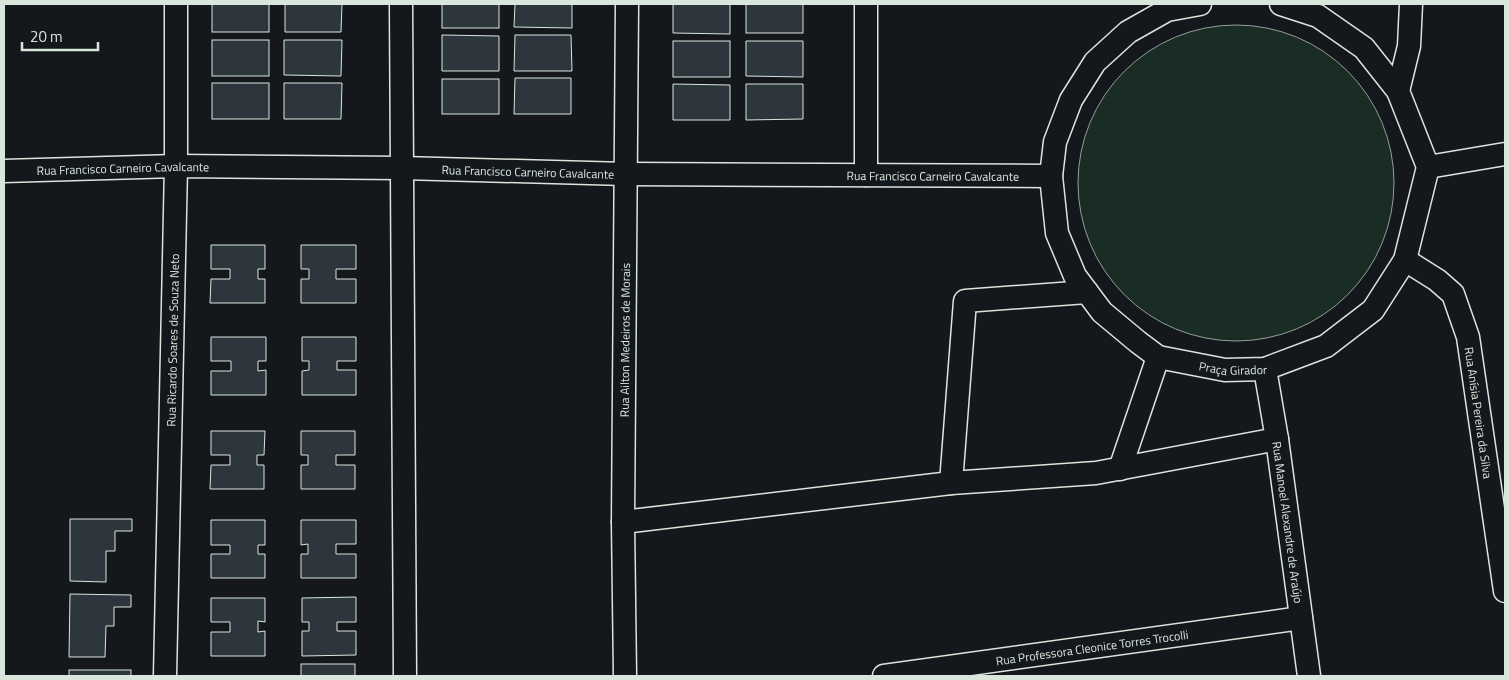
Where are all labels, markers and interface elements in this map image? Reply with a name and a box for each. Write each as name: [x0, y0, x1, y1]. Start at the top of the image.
scale bar: [22, 20, 99, 52]
text: 20 m: [30, 25, 63, 48]
street label: Rua Francisco Carneiro Cavalcante: [36, 156, 209, 180]
street label: Rua Francisco Carneiro Cavalcante: [441, 160, 614, 183]
street label: Rua Francisco Carneiro Cavalcante: [847, 166, 1019, 185]
street label: Rua Ricardo Soares de Souza Neto: [161, 253, 184, 427]
street label: Rua Ailton Medeiros de Morais: [614, 262, 635, 417]
street label: Rua Anísia Pereira da Silva: [1460, 346, 1498, 480]
street label: Praça Girador: [1197, 356, 1267, 380]
street label: Rua Manoel Alexandre de Araújo: [1268, 440, 1309, 604]
street label: Rua Professora Cleonice Torres Trocolli: [994, 624, 1190, 670]

